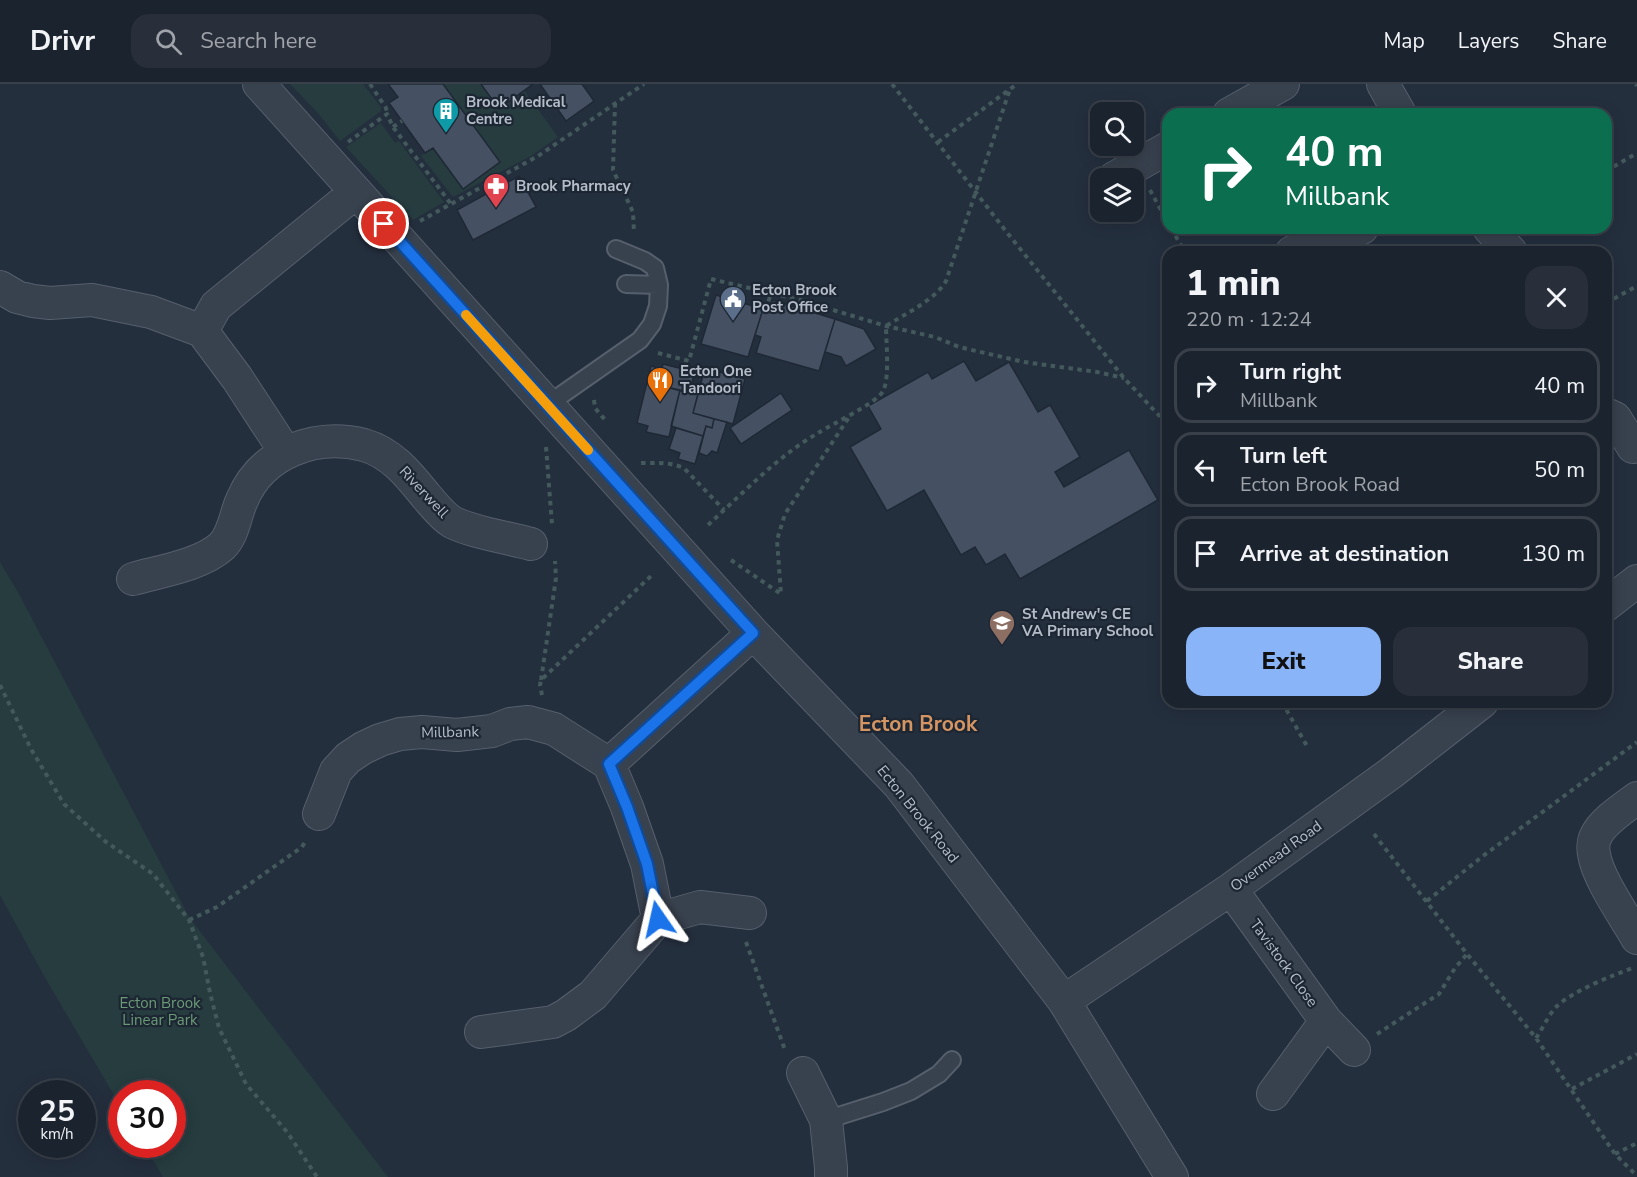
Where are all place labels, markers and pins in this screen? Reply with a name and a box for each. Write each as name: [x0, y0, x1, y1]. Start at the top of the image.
place label: Brook Medical Centre: [466, 92, 566, 129]
building icon: Brook Medical Centre: [431, 96, 461, 134]
pharmacy icon: Brook Pharmacy: [481, 171, 511, 209]
place label: Brook Pharmacy: [516, 176, 631, 196]
pin: [358, 198, 409, 249]
place label: Ecton Brook Post Office: [752, 280, 838, 317]
public building icon: Ecton Brook Post Office: [718, 284, 748, 322]
place label: Ecton One Tandoori: [680, 361, 752, 398]
restaurant icon: Ecton One Tandoori: [645, 365, 675, 403]
place label: St Andrew's CE VA Primary School: [1021, 604, 1154, 641]
school or university icon: St Andrew's CE VA Primary School: [987, 608, 1017, 646]

